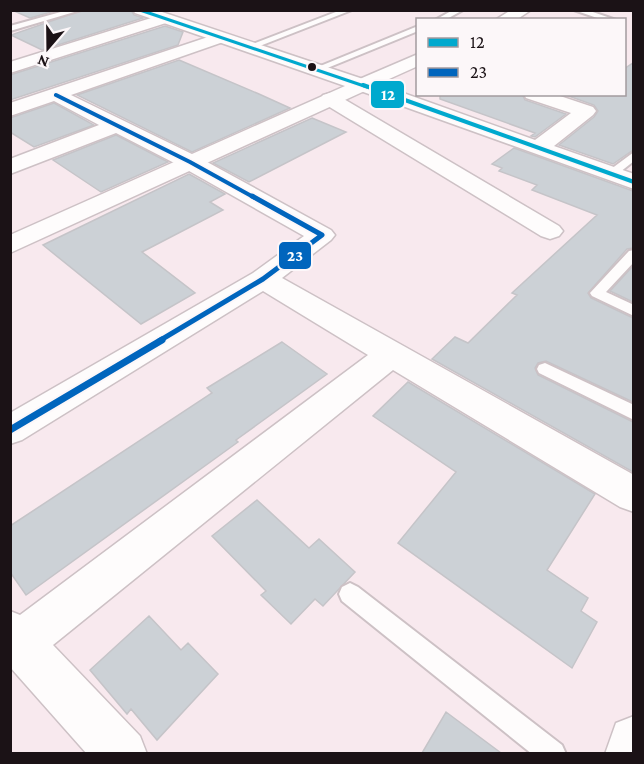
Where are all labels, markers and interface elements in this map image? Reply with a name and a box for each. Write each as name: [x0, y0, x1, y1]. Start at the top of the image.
north arrow: [18, 18, 78, 78]
legend: [416, 18, 626, 96]
text: 12: [470, 32, 485, 52]
text: N: [35, 52, 51, 71]
unlabelled marker: [306, 61, 318, 73]
text: 23: [470, 62, 487, 82]
line badge: 12: [370, 80, 405, 109]
text: 12: [381, 86, 395, 103]
line badge: 23: [278, 241, 312, 270]
text: 23: [287, 247, 303, 264]

